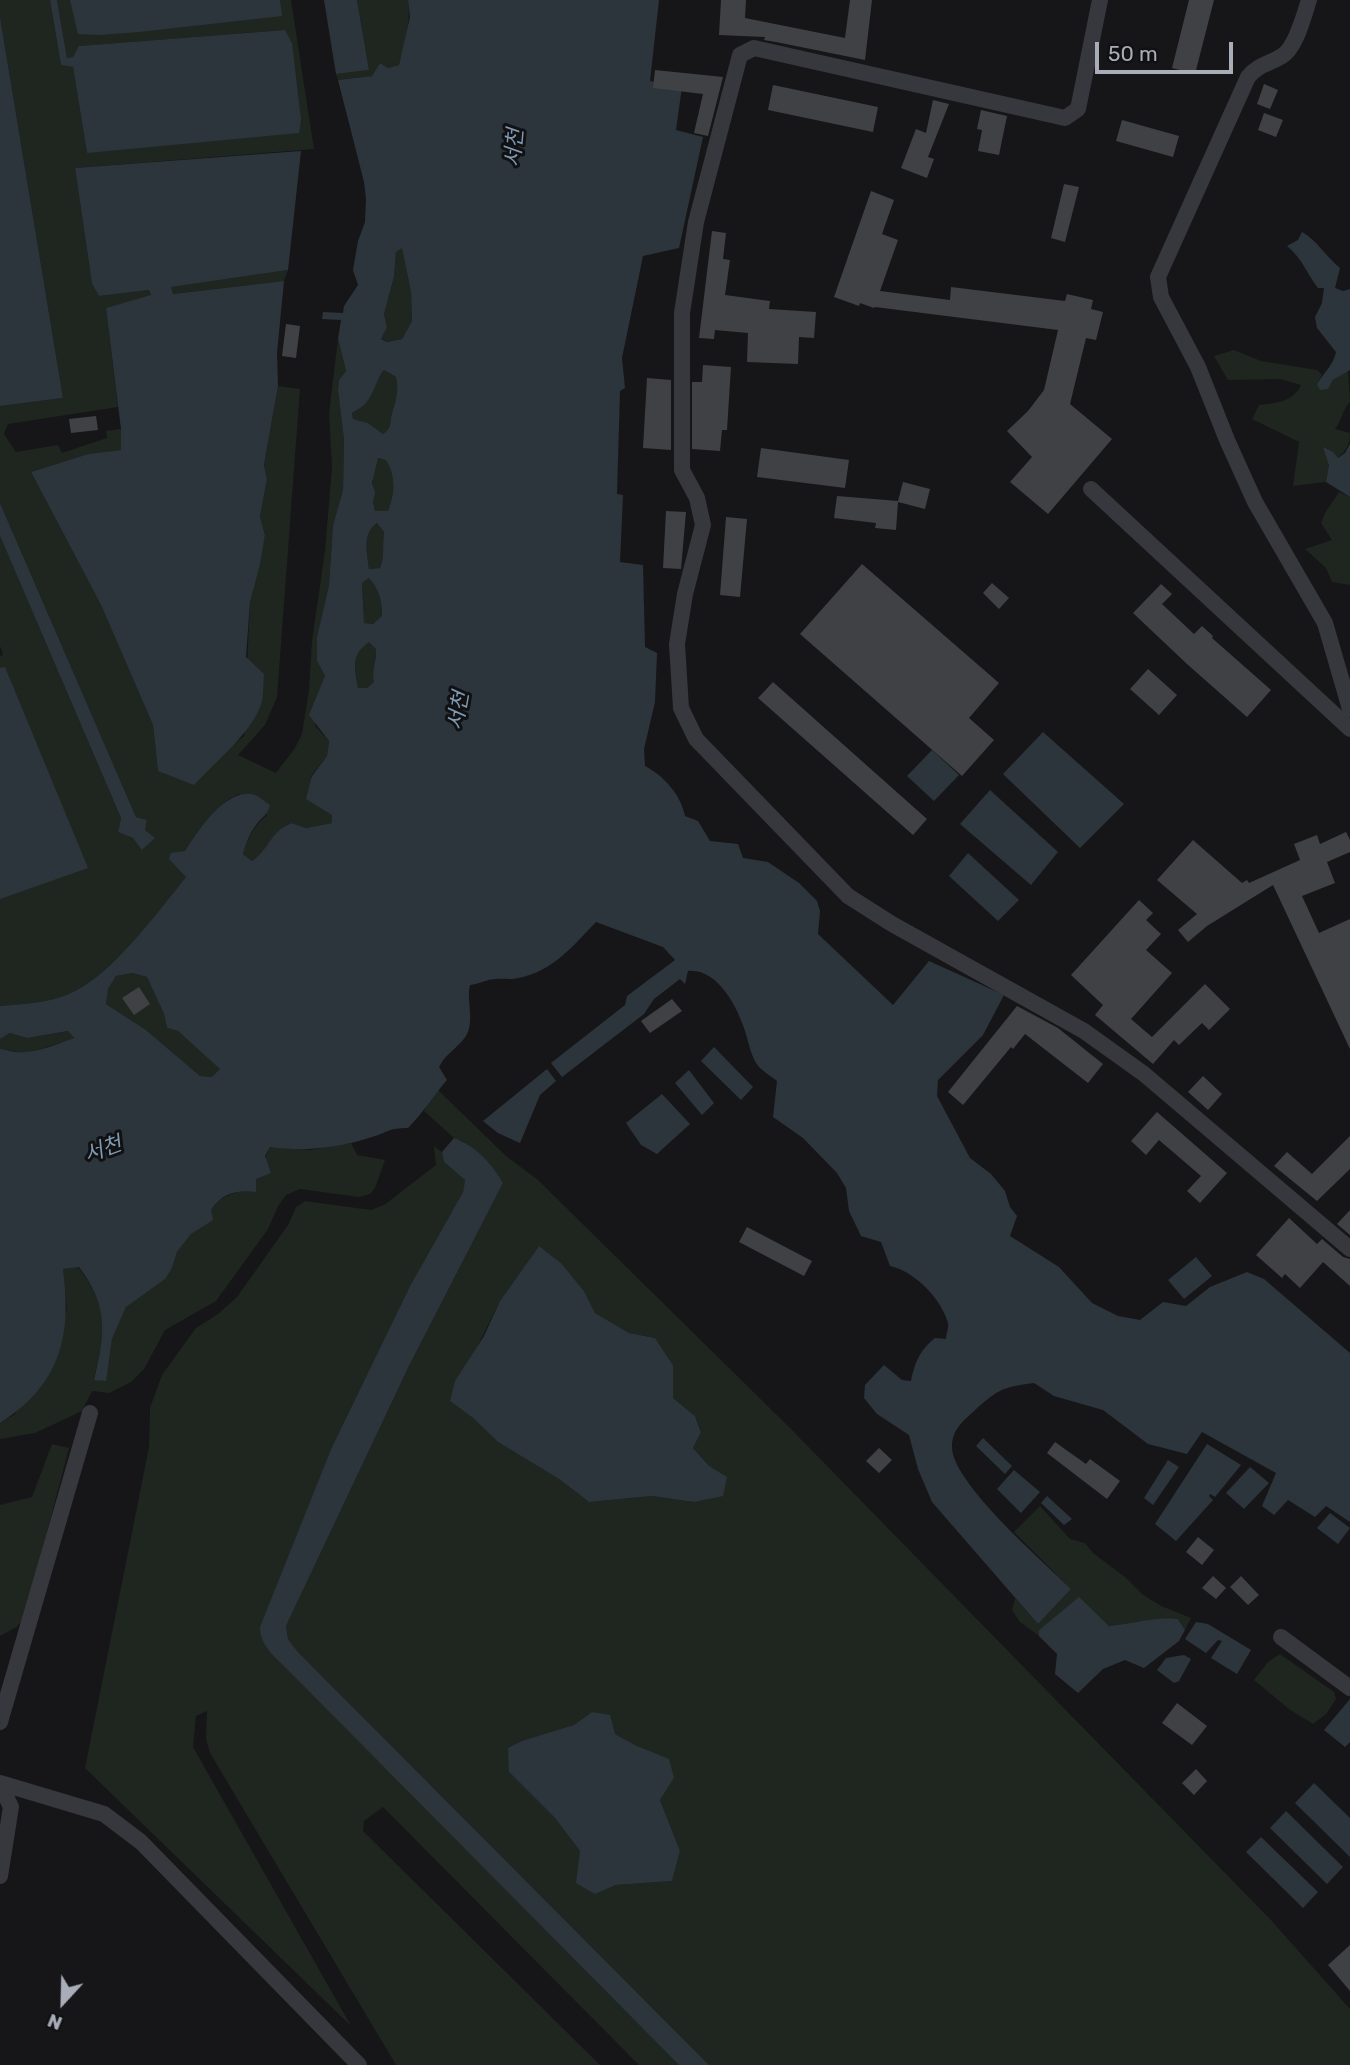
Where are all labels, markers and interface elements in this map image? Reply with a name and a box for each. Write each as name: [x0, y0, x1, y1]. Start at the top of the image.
scale bar: [1098, 28, 1236, 72]
text: 50 m: [1108, 41, 1158, 66]
water label: 서천: [501, 128, 529, 168]
water label: 서천: [443, 690, 475, 732]
water label: 서천: [81, 1132, 125, 1168]
north arrow: [28, 1967, 98, 2037]
text: N: [44, 2009, 66, 2035]

